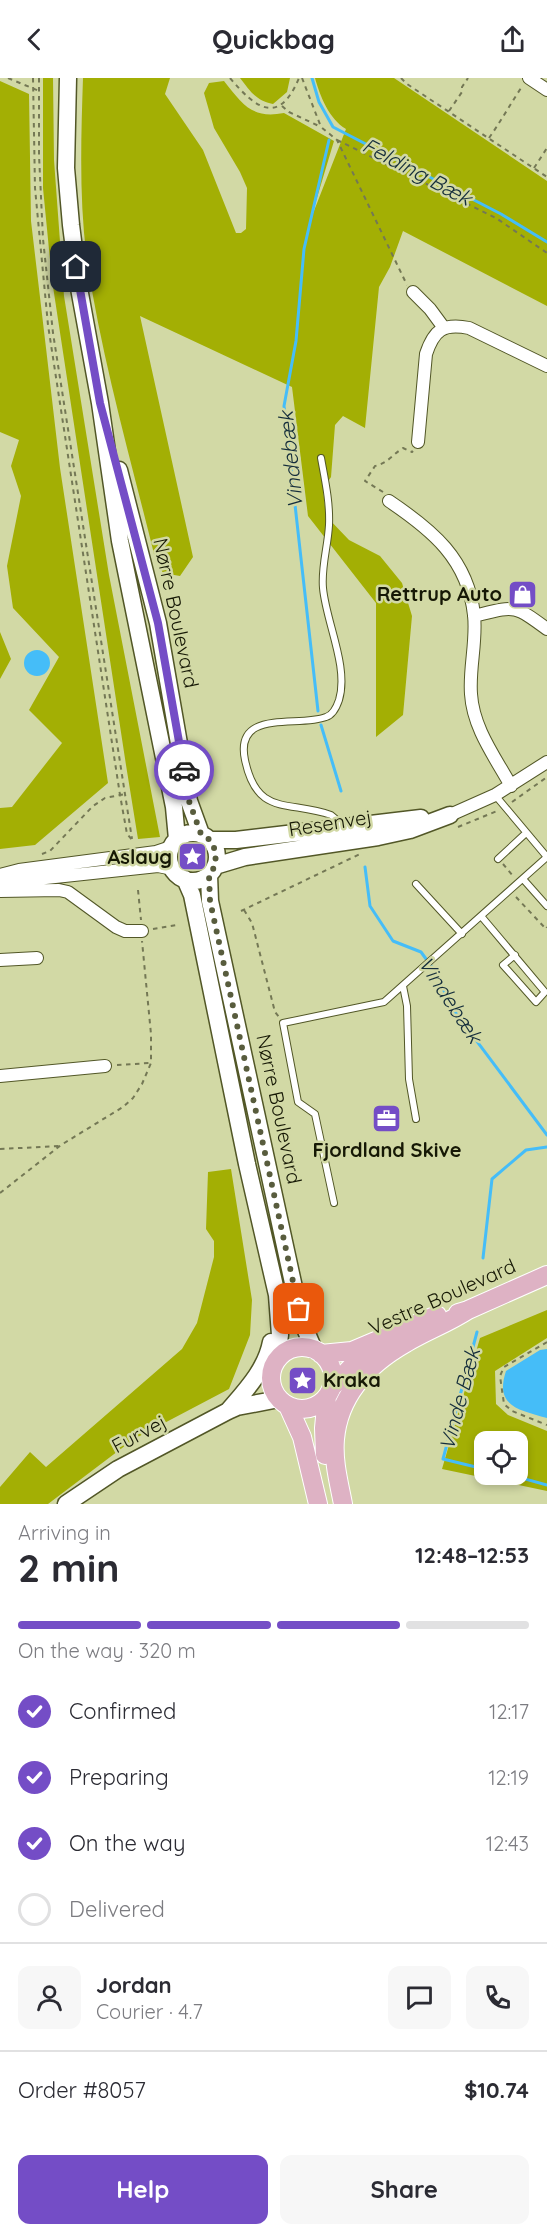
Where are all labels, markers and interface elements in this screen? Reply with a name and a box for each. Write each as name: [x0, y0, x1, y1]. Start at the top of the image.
text: Quickbag: [212, 22, 335, 56]
icon: back: [18, 23, 51, 56]
icon: share: [496, 23, 529, 56]
water label: Felding Bæk: [358, 131, 478, 212]
pin: [50, 241, 101, 292]
icon: home: [59, 250, 92, 283]
water label: Vindebæk: [272, 408, 308, 510]
street label: Nørre Boulevard: [148, 536, 205, 690]
shop icon: Rettrup Auto: [507, 578, 539, 610]
place label: Rettrup Auto: [377, 581, 502, 606]
courier: [154, 740, 214, 800]
icon: car: [168, 754, 201, 787]
street label: Resenvej: [287, 804, 373, 841]
place icon: Aslaug: [177, 841, 209, 873]
place label: Aslaug: [108, 844, 172, 869]
water label: Vindebæk: [413, 951, 489, 1049]
street label: Nørre Boulevard: [251, 1032, 308, 1186]
office icon: Fjordland Skive: [371, 1103, 403, 1135]
place label: Fjordland Skive: [312, 1137, 462, 1162]
street label: Vestre Boulevard: [364, 1253, 519, 1340]
pin: [273, 1283, 324, 1334]
icon: bag: [282, 1292, 315, 1325]
water label: Vinde Bæk: [433, 1343, 486, 1453]
place icon: Kraka: [286, 1364, 318, 1396]
place label: Kraka: [323, 1367, 381, 1392]
street label: Furvej: [107, 1409, 170, 1458]
map controls: [474, 1431, 528, 1485]
button: locate: [474, 1431, 528, 1485]
text: Arriving in: [18, 1520, 111, 1545]
text: 12:48–12:53: [415, 1541, 529, 1569]
text: 2 min: [18, 1543, 120, 1592]
text: On the way · 320 m: [18, 1638, 196, 1663]
icon: check: [18, 1695, 51, 1728]
text: Confirmed: [69, 1697, 176, 1725]
text: 12:17: [489, 1699, 529, 1724]
icon: check: [18, 1761, 51, 1794]
text: Preparing: [69, 1763, 169, 1791]
text: 12:19: [488, 1765, 529, 1790]
icon: check: [18, 1827, 51, 1860]
text: On the way: [69, 1829, 185, 1857]
text: 12:43: [486, 1831, 529, 1856]
text: Delivered: [69, 1895, 165, 1923]
button: person: [18, 1966, 81, 2029]
button: chat: [388, 1966, 451, 2029]
button: phone: [466, 1966, 529, 2029]
text: Jordan: [96, 1971, 172, 1999]
text: Courier · 4.7: [96, 1999, 203, 2024]
text: Order #8057: [18, 2076, 146, 2104]
text: $10.74: [464, 2076, 529, 2104]
button: Help: [18, 2155, 268, 2224]
button: Share: [280, 2155, 529, 2224]

